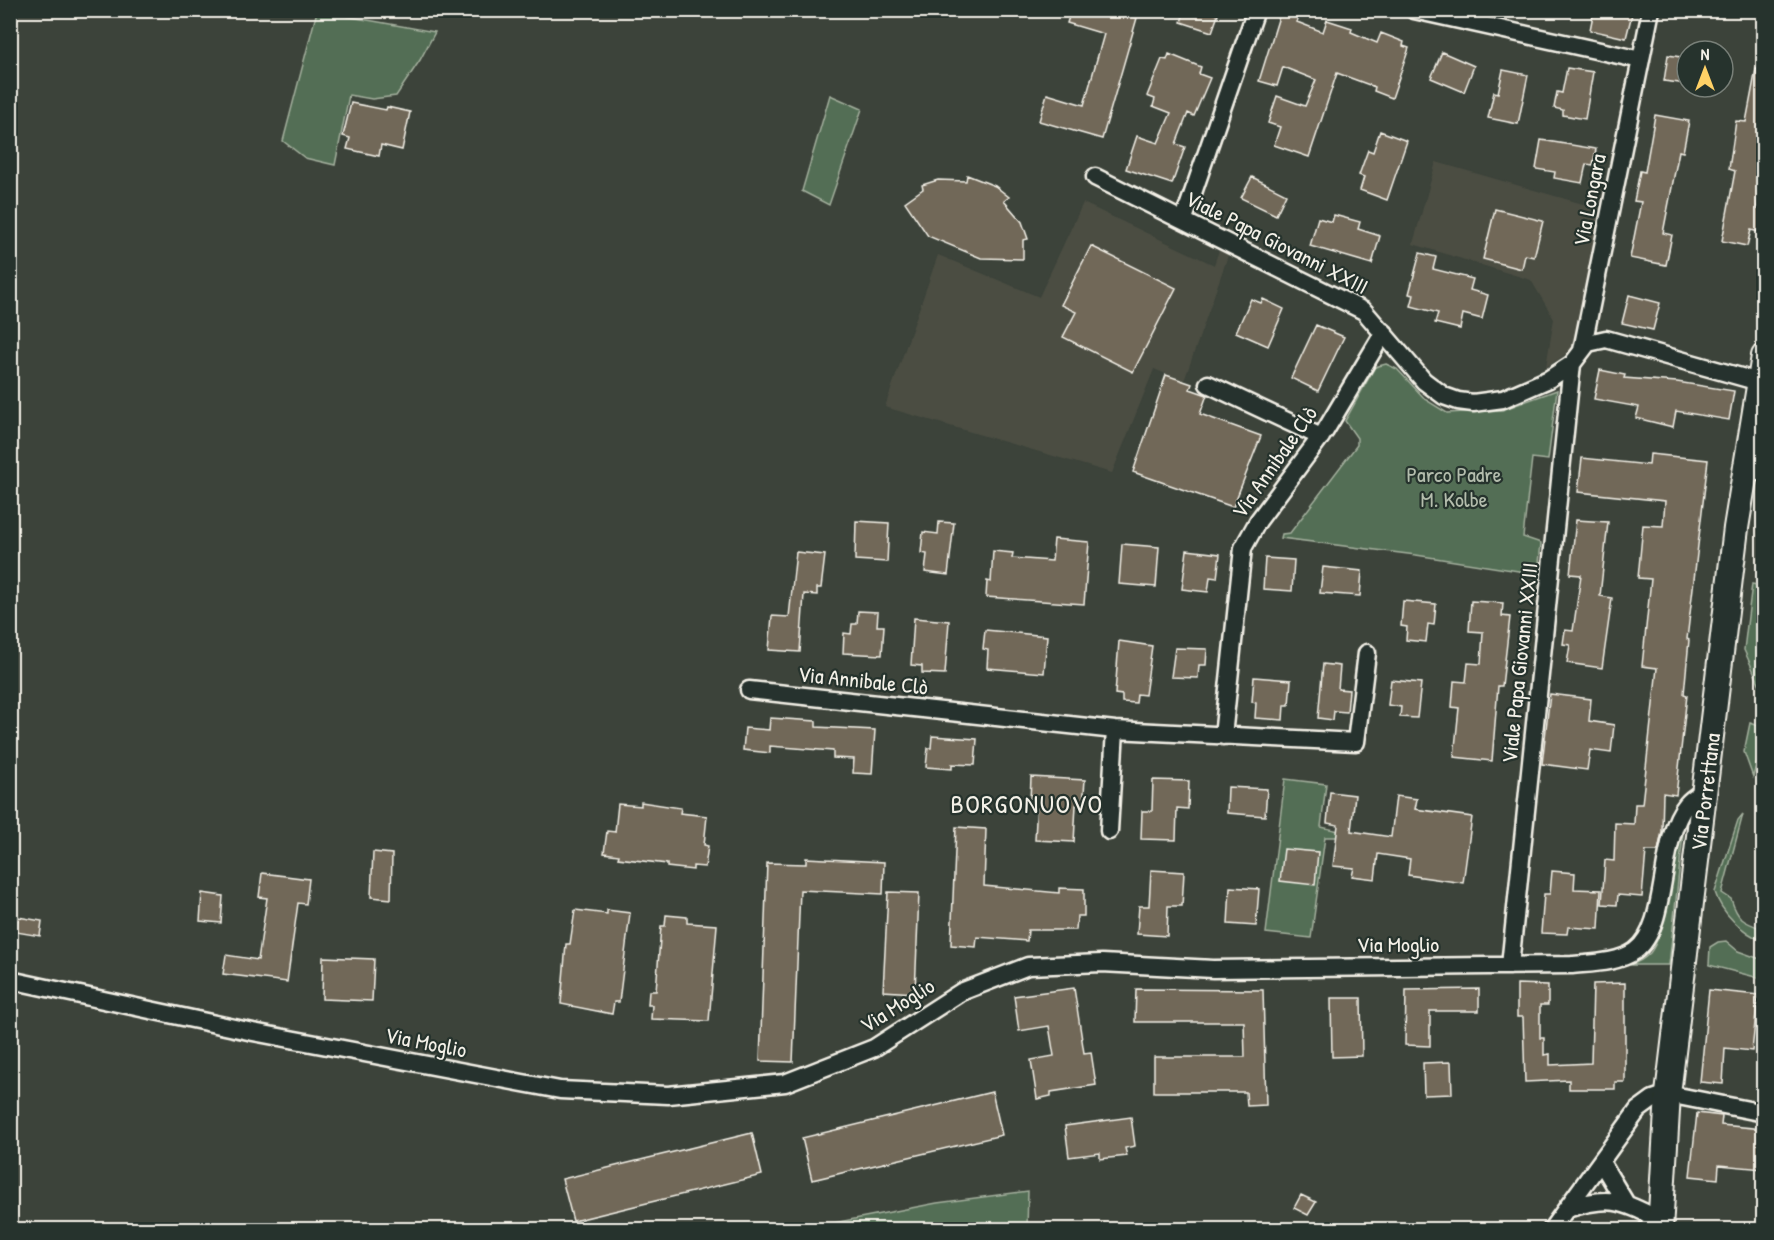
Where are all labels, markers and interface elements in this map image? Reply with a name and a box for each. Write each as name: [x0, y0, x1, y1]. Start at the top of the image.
north arrow: [1675, 39, 1735, 99]
text: N: [1701, 43, 1710, 65]
street label: Via Longara: [1565, 151, 1613, 249]
street label: Viale Papa Giovanni XXIII: [1180, 183, 1374, 301]
street label: Via Annibale Clò: [1224, 400, 1324, 524]
park label: Parco Padre M. Kolbe: [1406, 459, 1502, 514]
street label: Viale Papa Giovanni XXIII: [1494, 561, 1544, 765]
street label: Via Annibale Clò: [796, 658, 930, 702]
street label: Via Porrettana: [1683, 731, 1727, 853]
district label: BORGONUOVO: [950, 786, 1104, 821]
street label: Via Moglio: [1357, 929, 1439, 959]
street label: Via Moglio: [854, 970, 940, 1040]
street label: Via Moglio: [383, 1019, 469, 1065]

